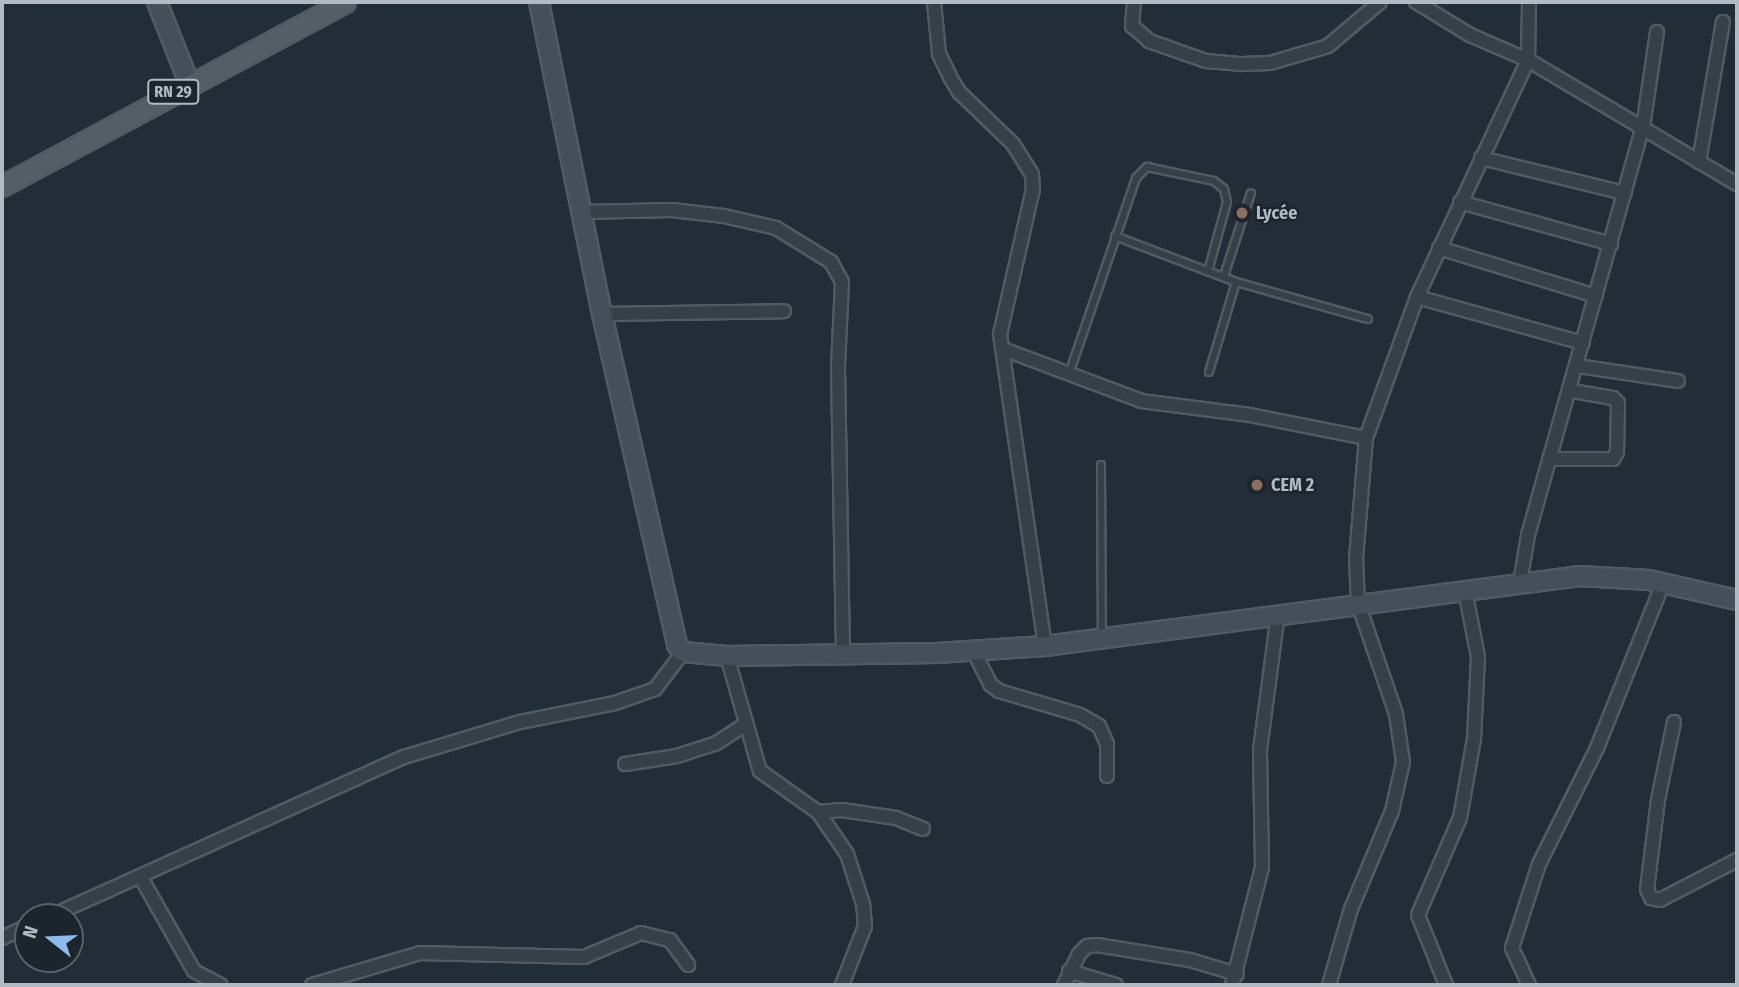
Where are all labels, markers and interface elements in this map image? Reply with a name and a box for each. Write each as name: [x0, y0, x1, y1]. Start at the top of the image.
road number: RN 29: [147, 80, 199, 104]
place label: Lycée: [1256, 202, 1297, 224]
marker: Lycée: [1234, 205, 1250, 221]
place label: CEM 2: [1271, 474, 1314, 496]
marker: CEM 2: [1249, 477, 1265, 493]
north arrow: [14, 903, 84, 973]
text: N: [18, 923, 43, 941]

